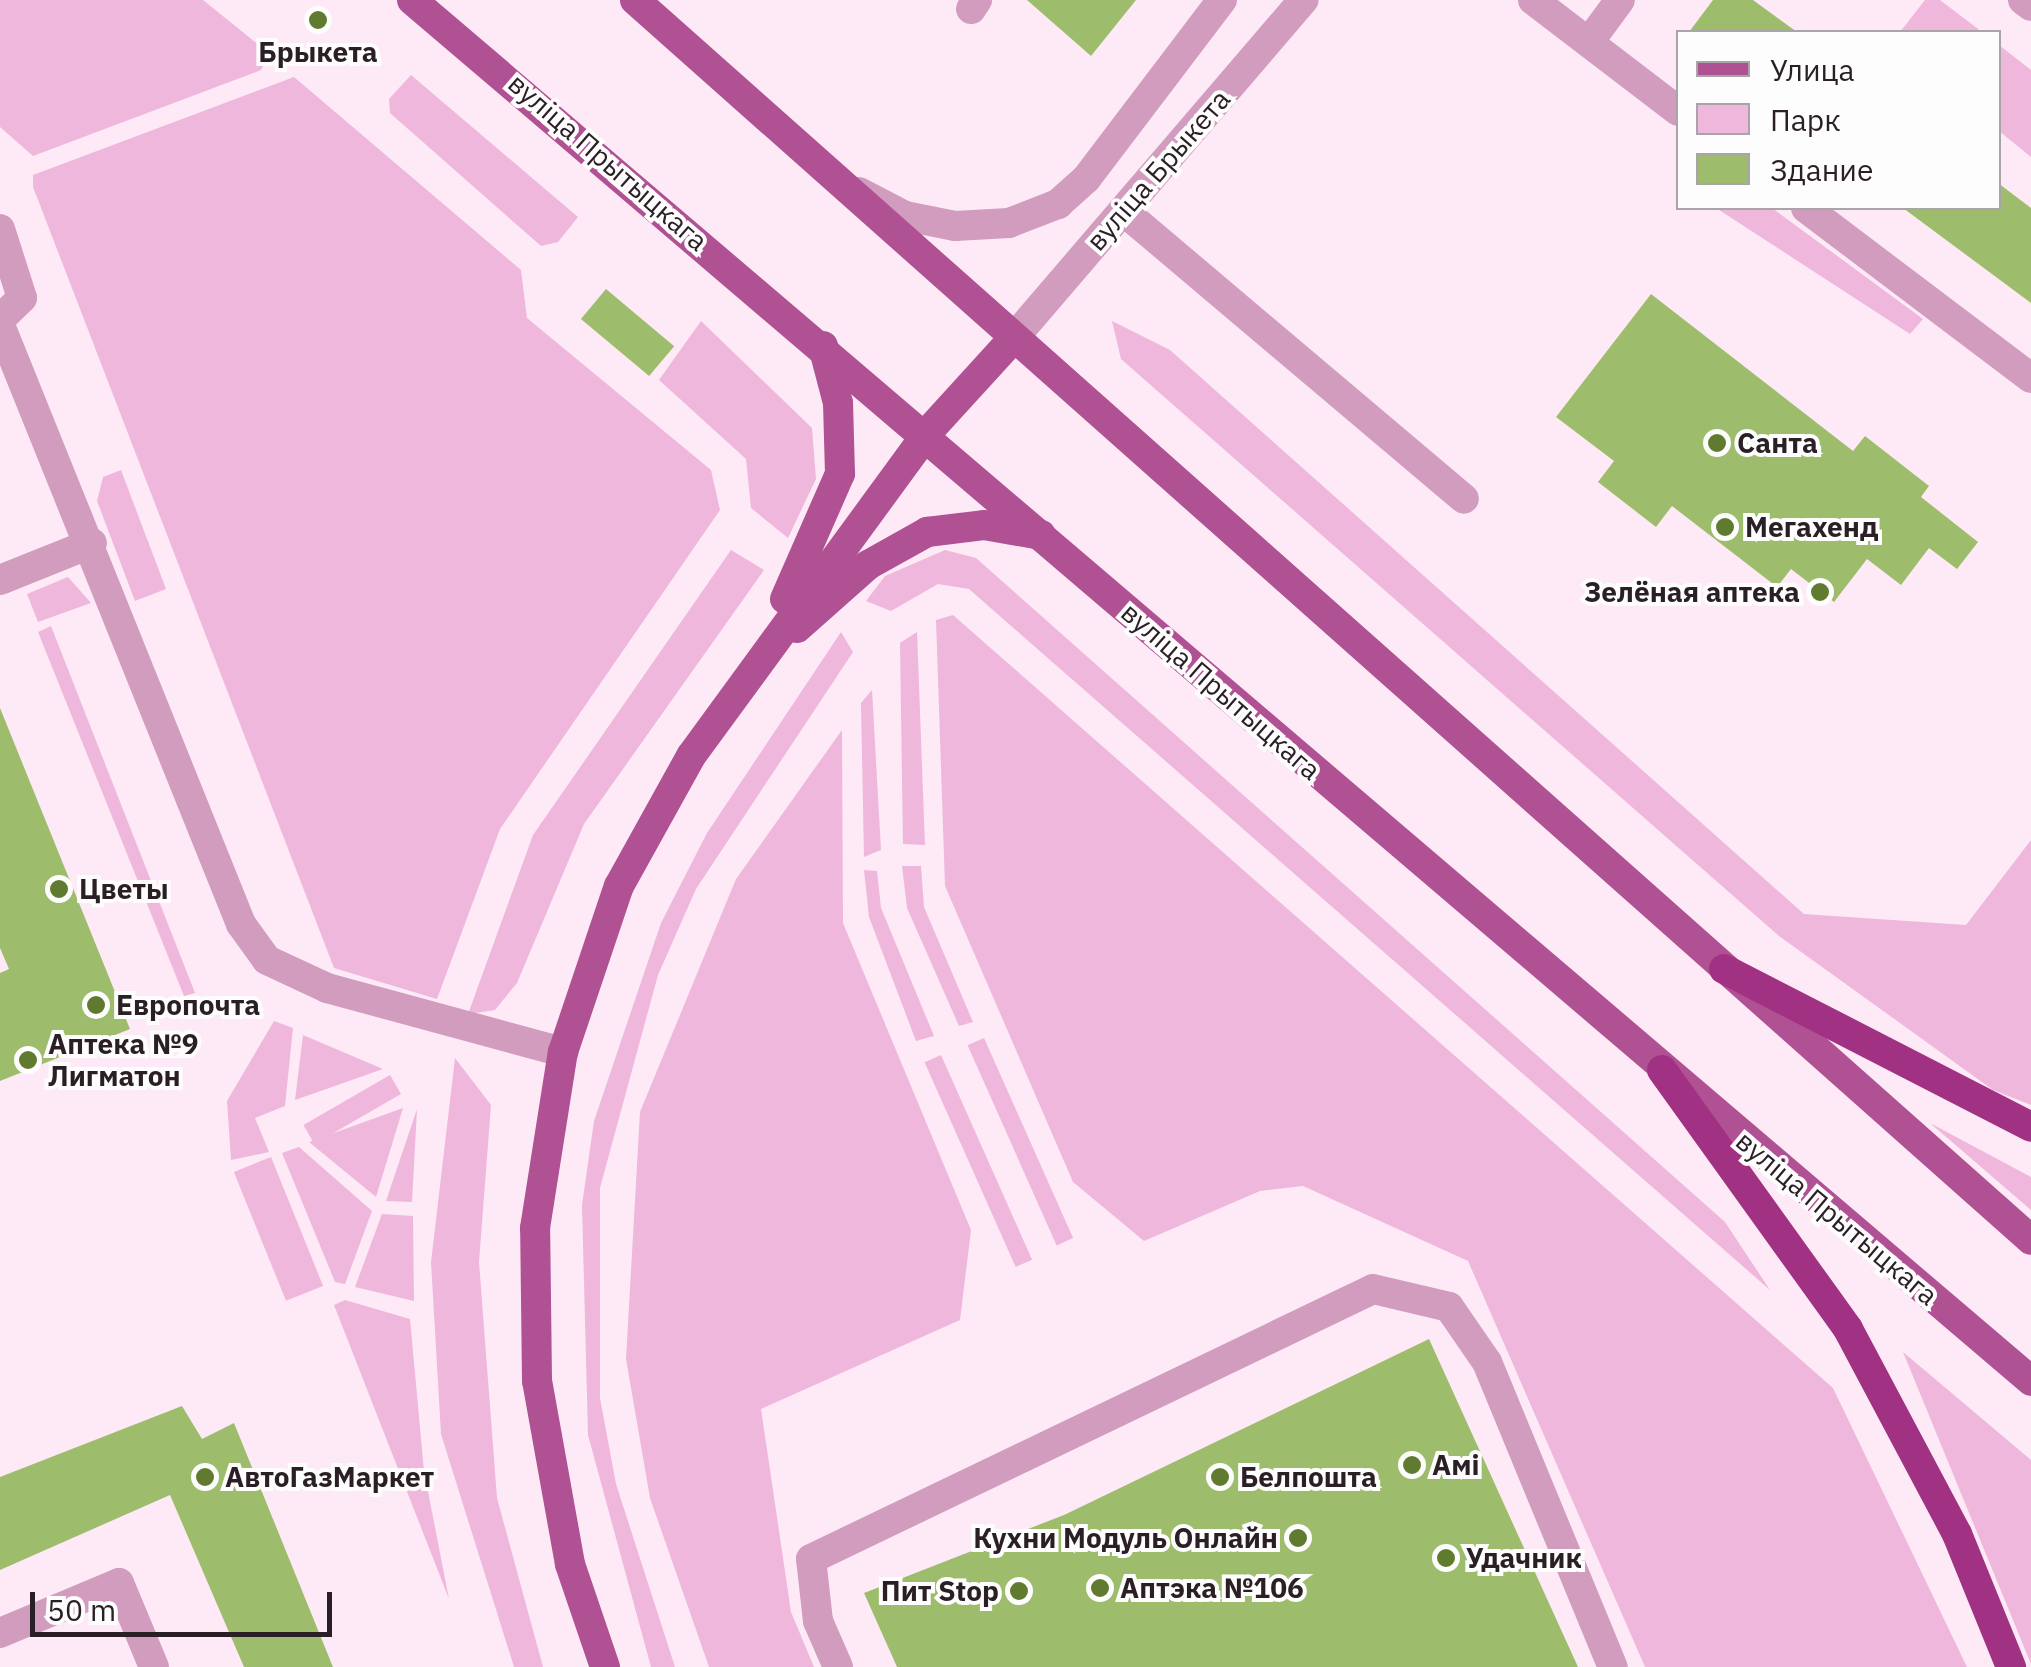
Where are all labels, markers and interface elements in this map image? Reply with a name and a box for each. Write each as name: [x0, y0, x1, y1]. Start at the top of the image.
marker: Брыкета: [307, 9, 329, 31]
legend: [1676, 30, 2001, 210]
place label: Брыкета: [258, 35, 378, 69]
text: Улица: [1770, 50, 1855, 89]
street label: вуліца Прытыцкага: [501, 66, 715, 258]
street label: вуліца Брыкета: [1079, 83, 1237, 257]
text: Парк: [1770, 100, 1841, 139]
text: Здание: [1770, 150, 1873, 189]
place label: Санта: [1737, 426, 1818, 460]
marker: Санта: [1706, 432, 1728, 454]
place label: Мегахенд: [1745, 510, 1878, 544]
marker: Мегахенд: [1714, 516, 1736, 538]
place label: Зелёная аптека: [1584, 575, 1800, 609]
marker: Зелёная аптека: [1809, 581, 1831, 603]
street label: вуліца Прытыцкага: [1114, 595, 1328, 787]
place label: Цветы: [79, 872, 169, 906]
marker: Цветы: [48, 878, 70, 900]
place label: Европочта: [116, 988, 260, 1022]
marker: Европочта: [85, 994, 107, 1016]
place label: Аптека №9 Лигматон: [48, 1027, 199, 1093]
marker: Аптека №9 Лигматон: [17, 1049, 39, 1071]
street label: вуліца Прытыцкага: [1729, 1124, 1945, 1312]
place label: Амі: [1432, 1448, 1480, 1482]
marker: Амі: [1401, 1454, 1423, 1476]
place label: АвтоГазМаркет: [225, 1460, 434, 1494]
place label: Белпошта: [1240, 1460, 1377, 1494]
marker: АвтоГазМаркет: [194, 1466, 216, 1488]
marker: Белпошта: [1209, 1466, 1231, 1488]
place label: Кухни Модуль Онлайн: [973, 1521, 1278, 1555]
marker: Кухни Модуль Онлайн: [1287, 1527, 1309, 1549]
place label: Удачник: [1466, 1541, 1582, 1575]
marker: Удачник: [1435, 1547, 1457, 1569]
place label: Аптэка №106: [1120, 1571, 1304, 1605]
scale bar: [35, 1572, 338, 1634]
place label: Пит Stop: [881, 1574, 999, 1608]
marker: Аптэка №106: [1089, 1577, 1111, 1599]
marker: Пит Stop: [1008, 1580, 1030, 1602]
text: 50 m: [47, 1590, 116, 1629]

